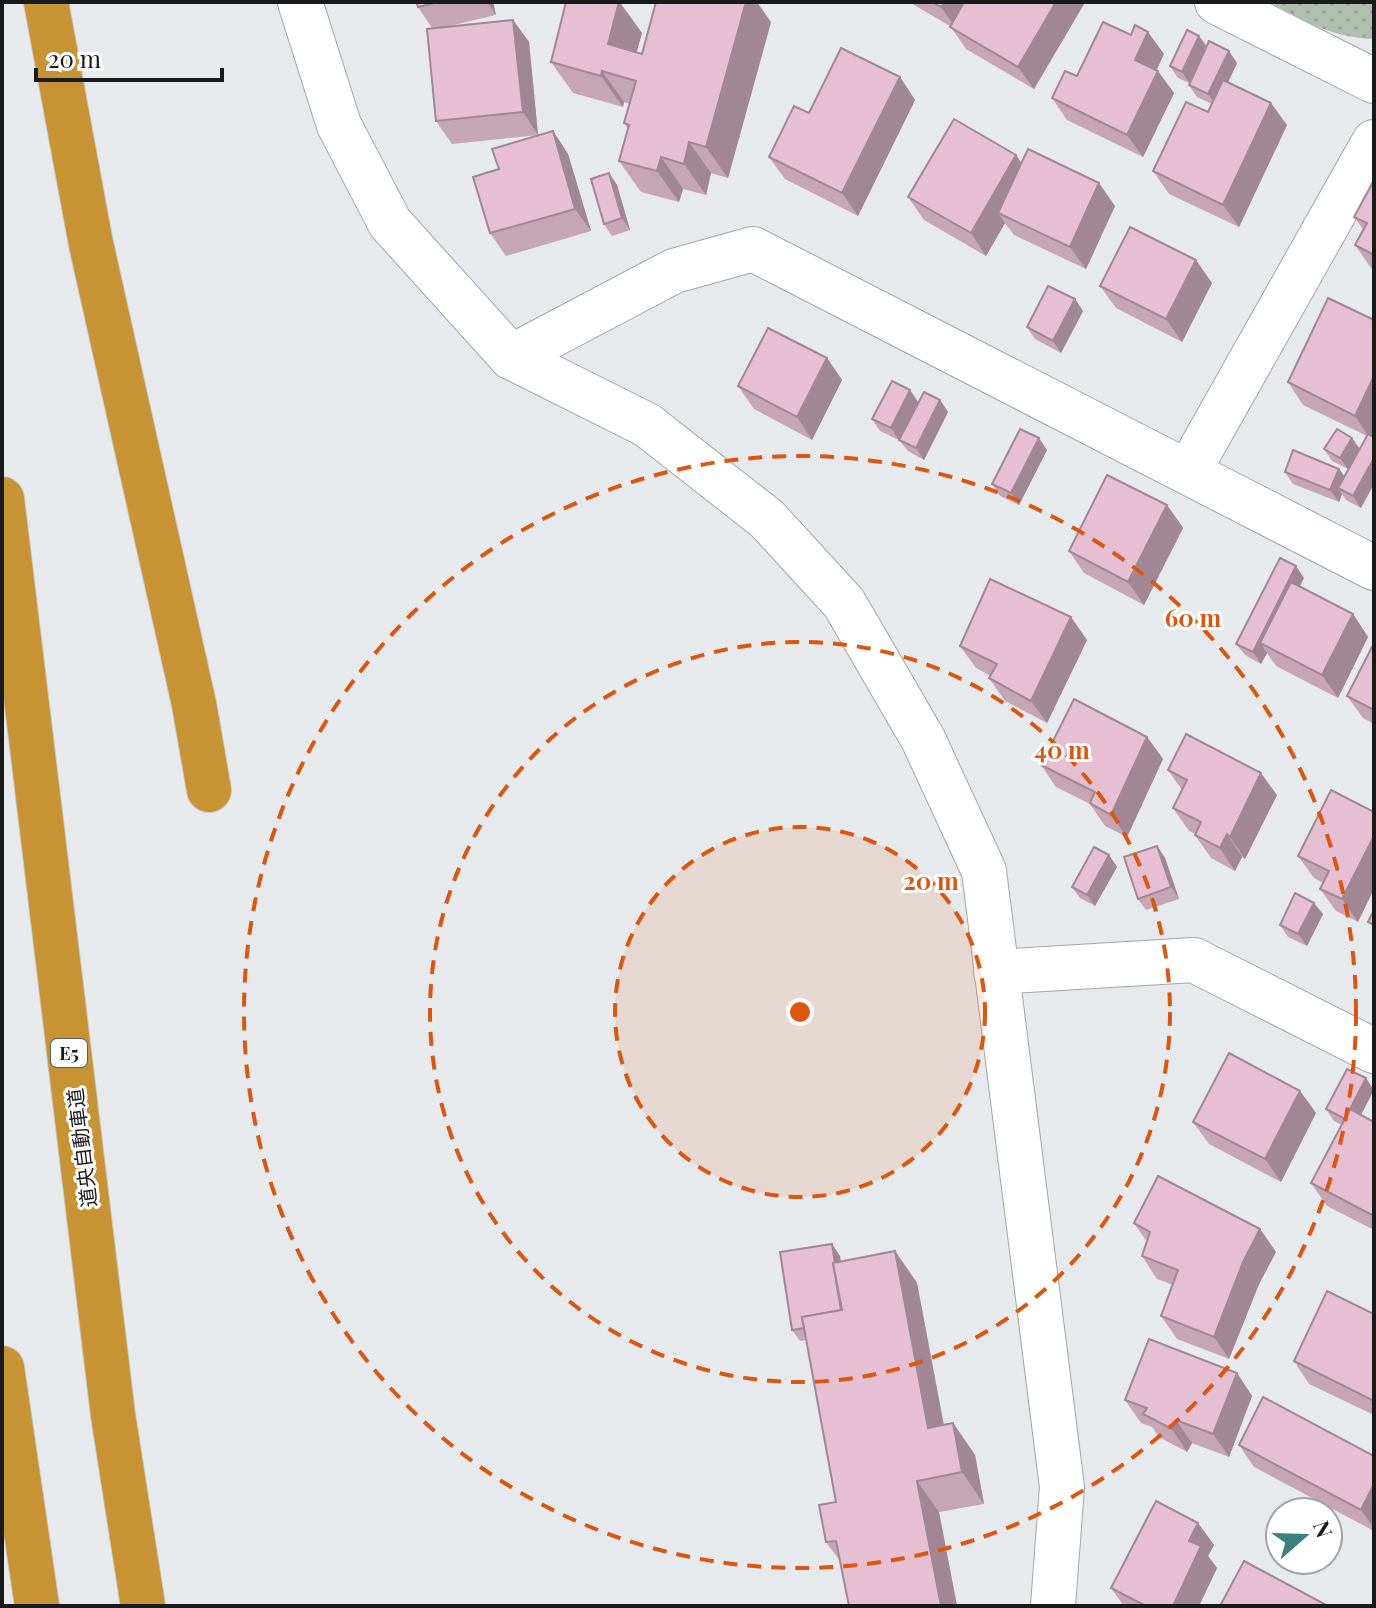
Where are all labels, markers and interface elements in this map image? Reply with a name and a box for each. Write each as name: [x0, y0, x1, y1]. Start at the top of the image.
scale bar: [36, 32, 222, 82]
text: 20 m: [48, 42, 101, 74]
text: 60 m: [1165, 601, 1221, 633]
text: 40 m: [1034, 733, 1090, 765]
text: 20 m: [903, 864, 959, 896]
centre of rings: [786, 998, 814, 1026]
road number: E5: [51, 1039, 87, 1067]
street label: 道央自動車道: [60, 1087, 102, 1209]
north arrow: [1264, 1496, 1344, 1576]
text: N: [1307, 1516, 1341, 1542]

